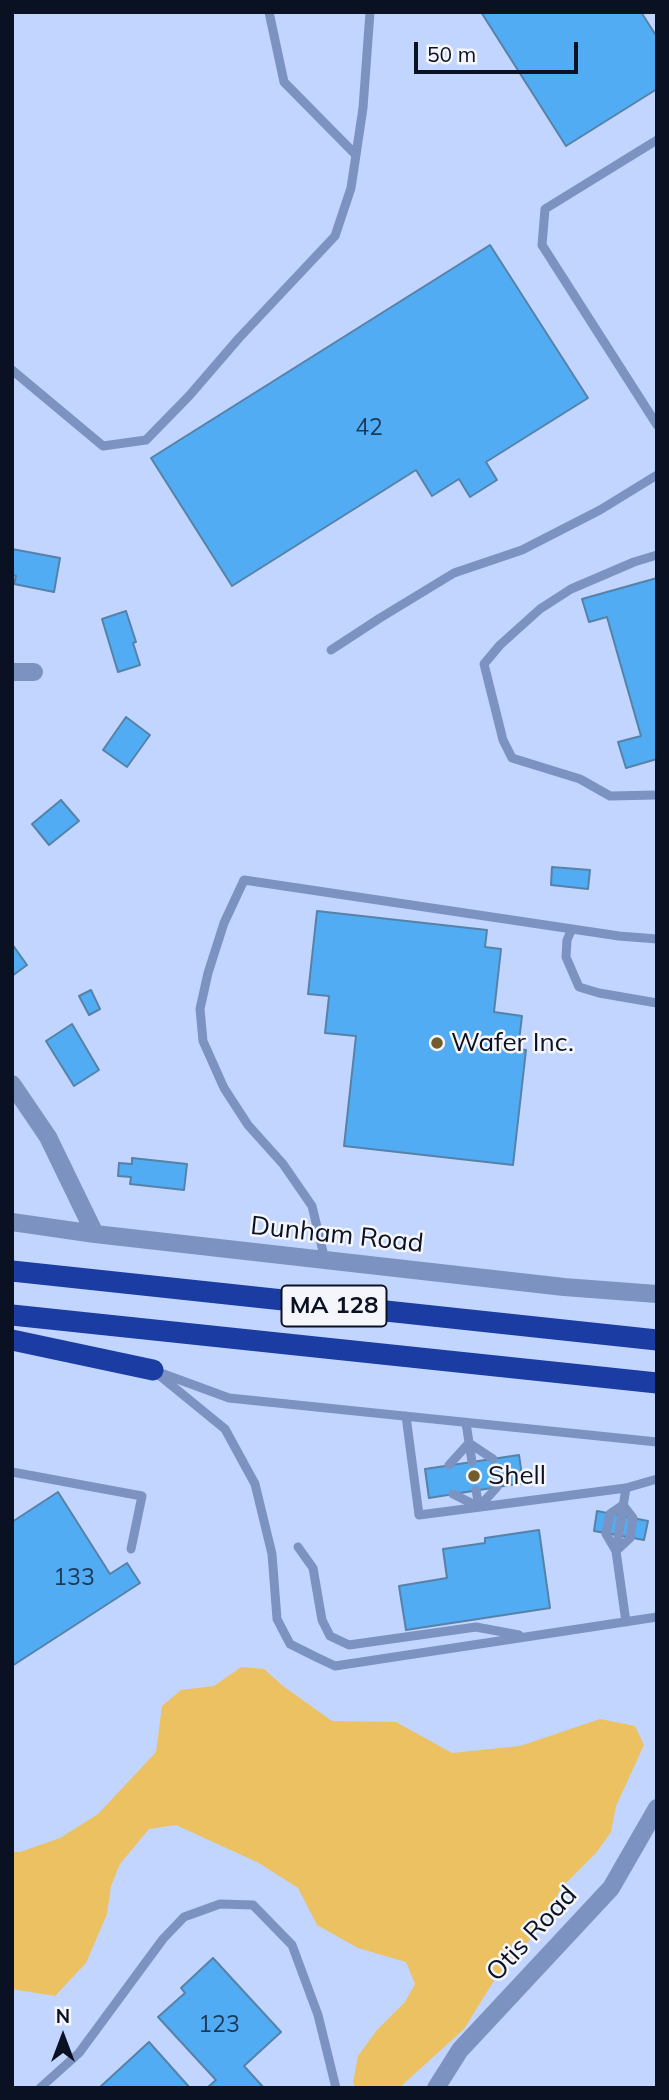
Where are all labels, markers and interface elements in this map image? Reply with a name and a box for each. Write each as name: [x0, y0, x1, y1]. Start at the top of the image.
scale bar: [417, 28, 582, 72]
text: 50 m: [427, 41, 476, 67]
house number: 42: [355, 414, 383, 442]
place label: Wafer Inc.: [451, 1027, 574, 1059]
marker: Wafer Inc.: [429, 1035, 445, 1051]
street label: Dunham Road: [249, 1210, 425, 1260]
road number: MA 128: [282, 1286, 386, 1326]
place label: Shell: [488, 1460, 546, 1492]
marker: Shell: [466, 1468, 482, 1484]
house number: 133: [53, 1564, 95, 1592]
street label: Otis Road: [480, 1880, 584, 1988]
north arrow: [28, 2002, 98, 2072]
text: N: [56, 2004, 70, 2028]
house number: 123: [198, 2011, 240, 2039]

